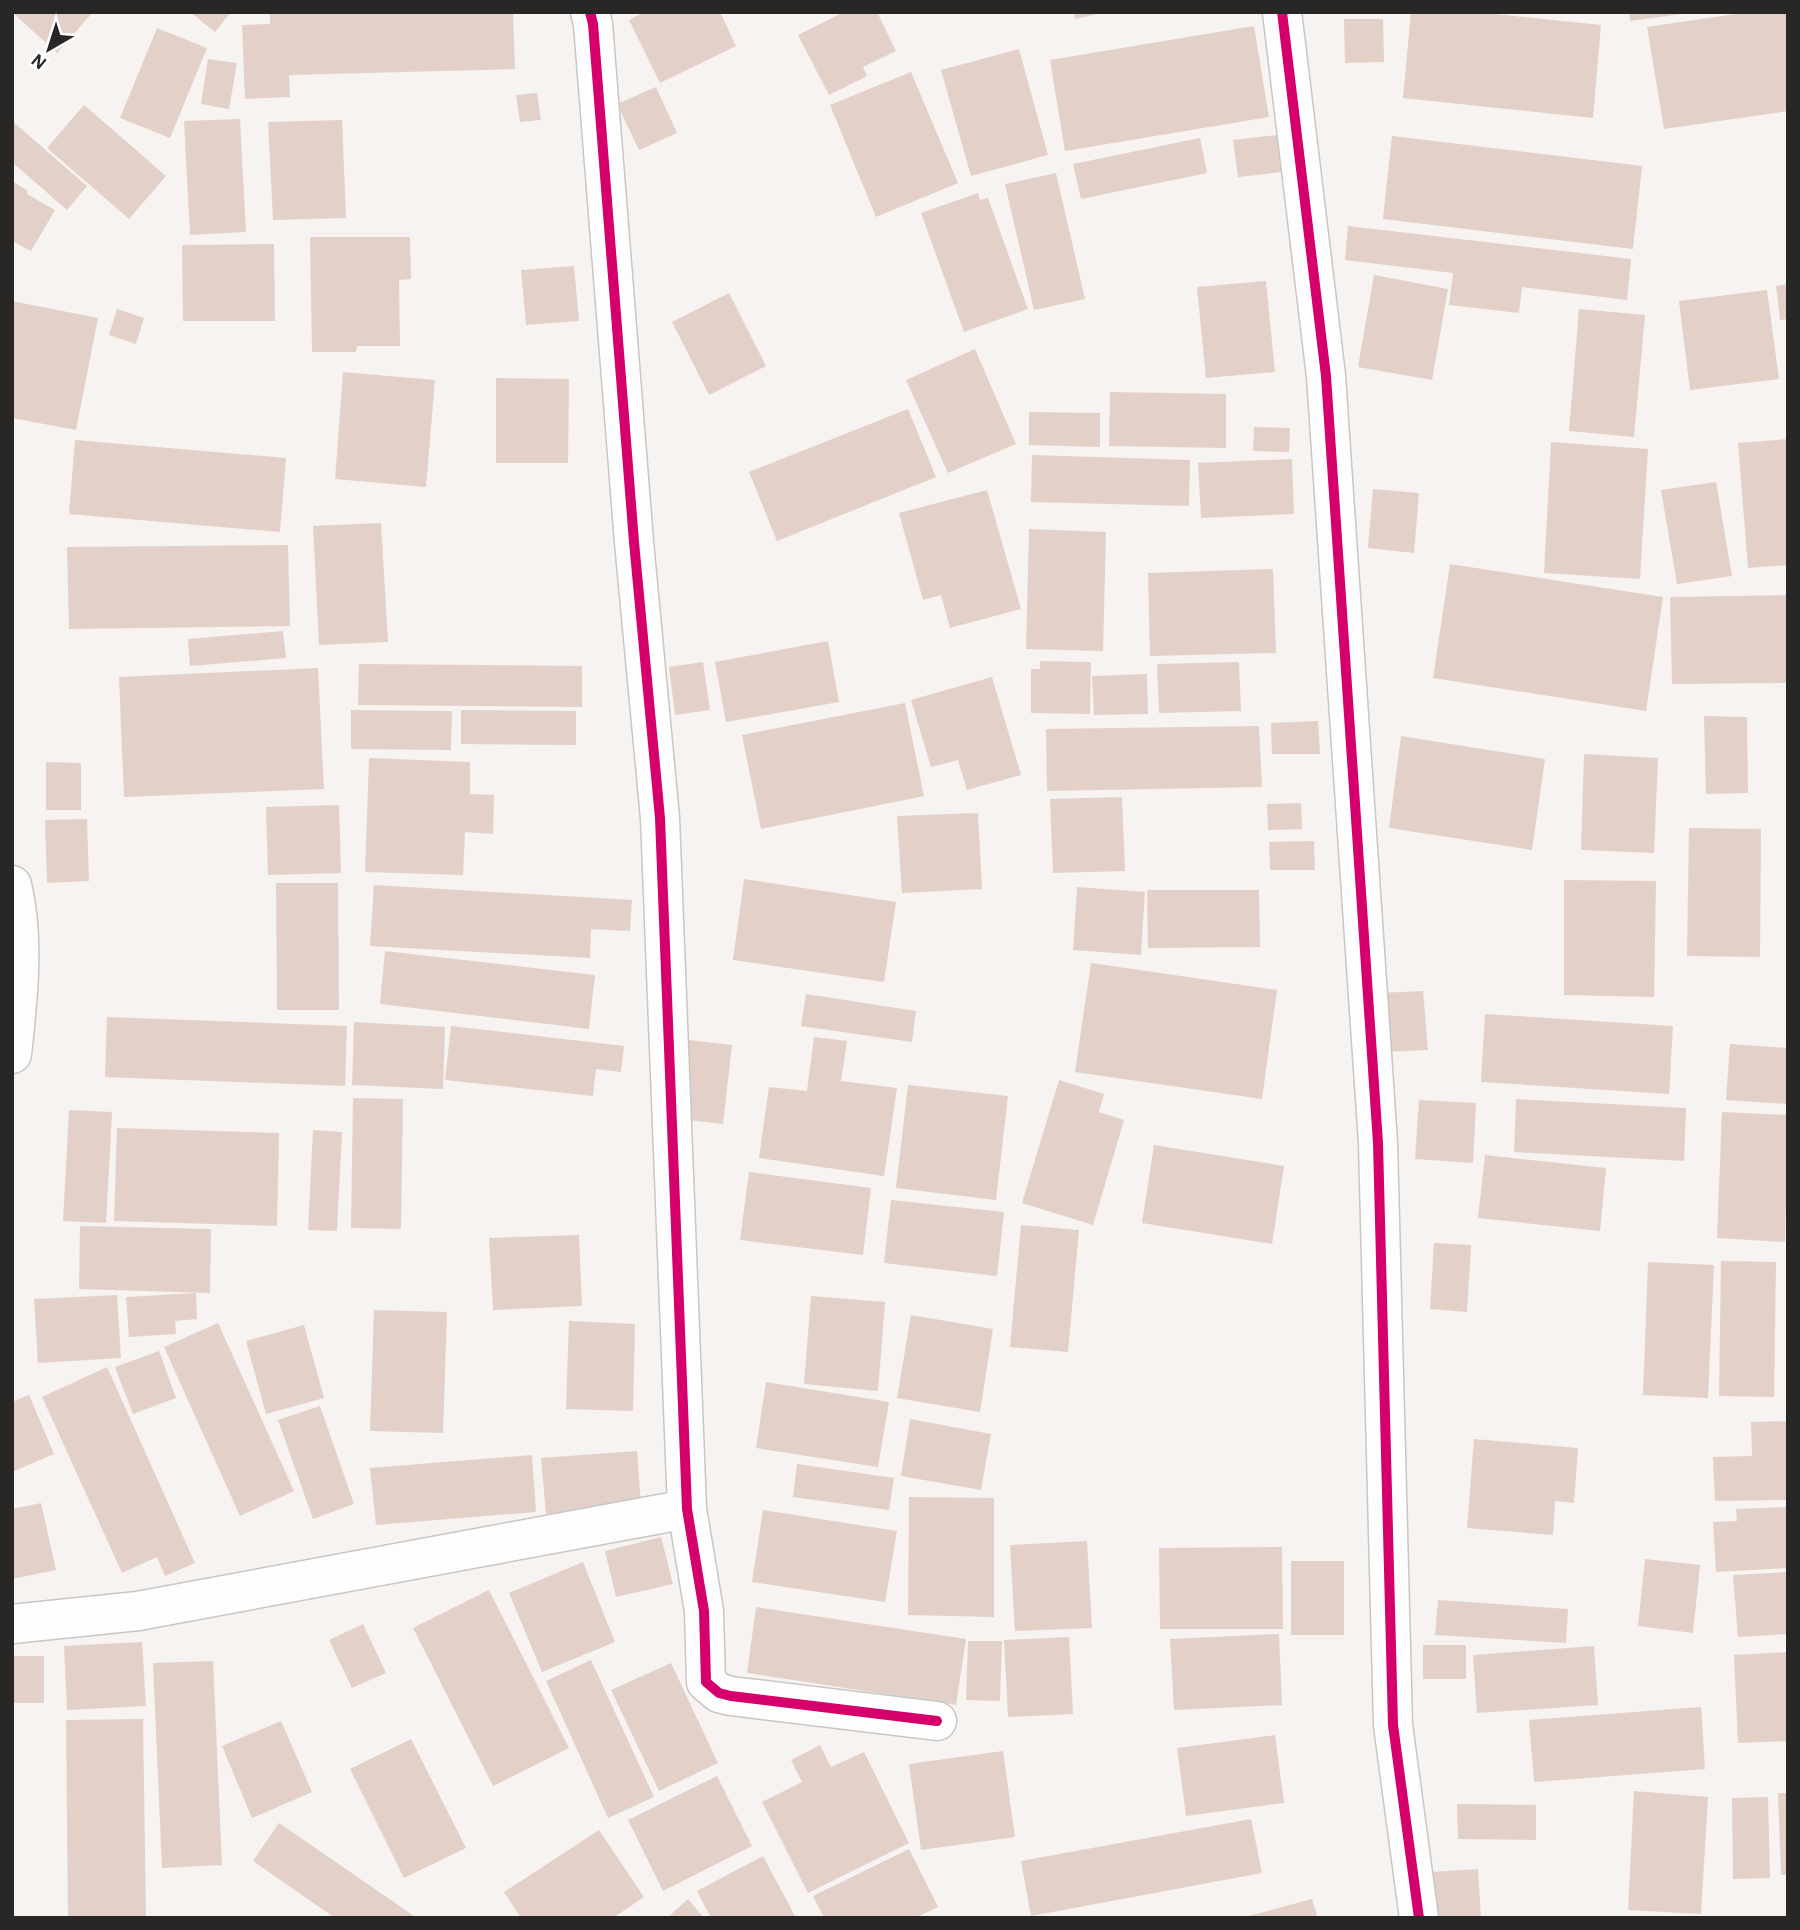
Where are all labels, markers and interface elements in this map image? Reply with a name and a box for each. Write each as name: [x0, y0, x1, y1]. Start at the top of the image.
north arrow: [14, 14, 84, 84]
text: N: [28, 50, 50, 73]

